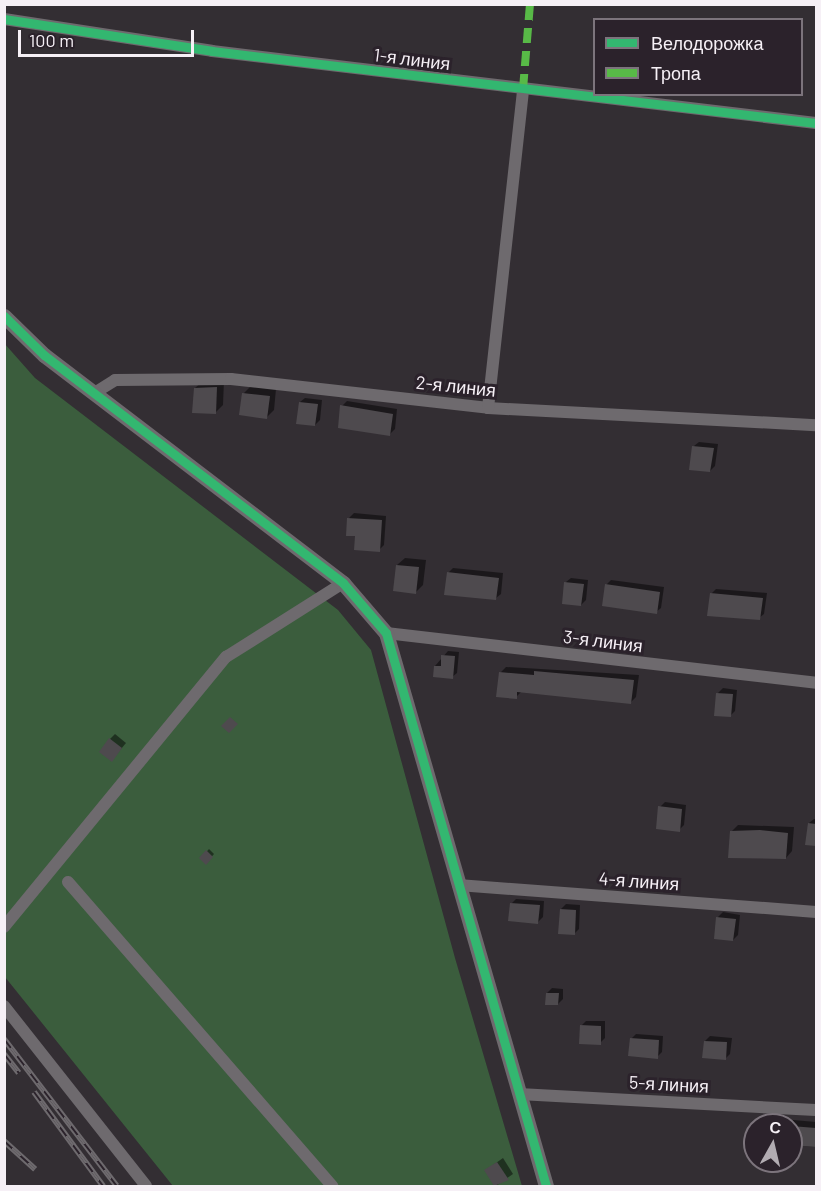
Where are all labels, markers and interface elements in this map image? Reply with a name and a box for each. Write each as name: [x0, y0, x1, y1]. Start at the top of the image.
scale bar: [21, 18, 196, 56]
legend: [593, 18, 803, 96]
text: 100 m: [29, 29, 74, 51]
text: Велодорожка: [651, 32, 763, 54]
street label: 1-я линия: [372, 44, 452, 74]
text: Тропа: [651, 62, 701, 84]
street label: 2-я линия: [415, 371, 497, 401]
street label: 3-я линия: [562, 625, 644, 657]
street label: 4-я линия: [598, 867, 680, 895]
street label: 5-я линия: [628, 1071, 710, 1097]
north arrow: [743, 1113, 803, 1173]
text: С: [768, 1116, 782, 1137]

